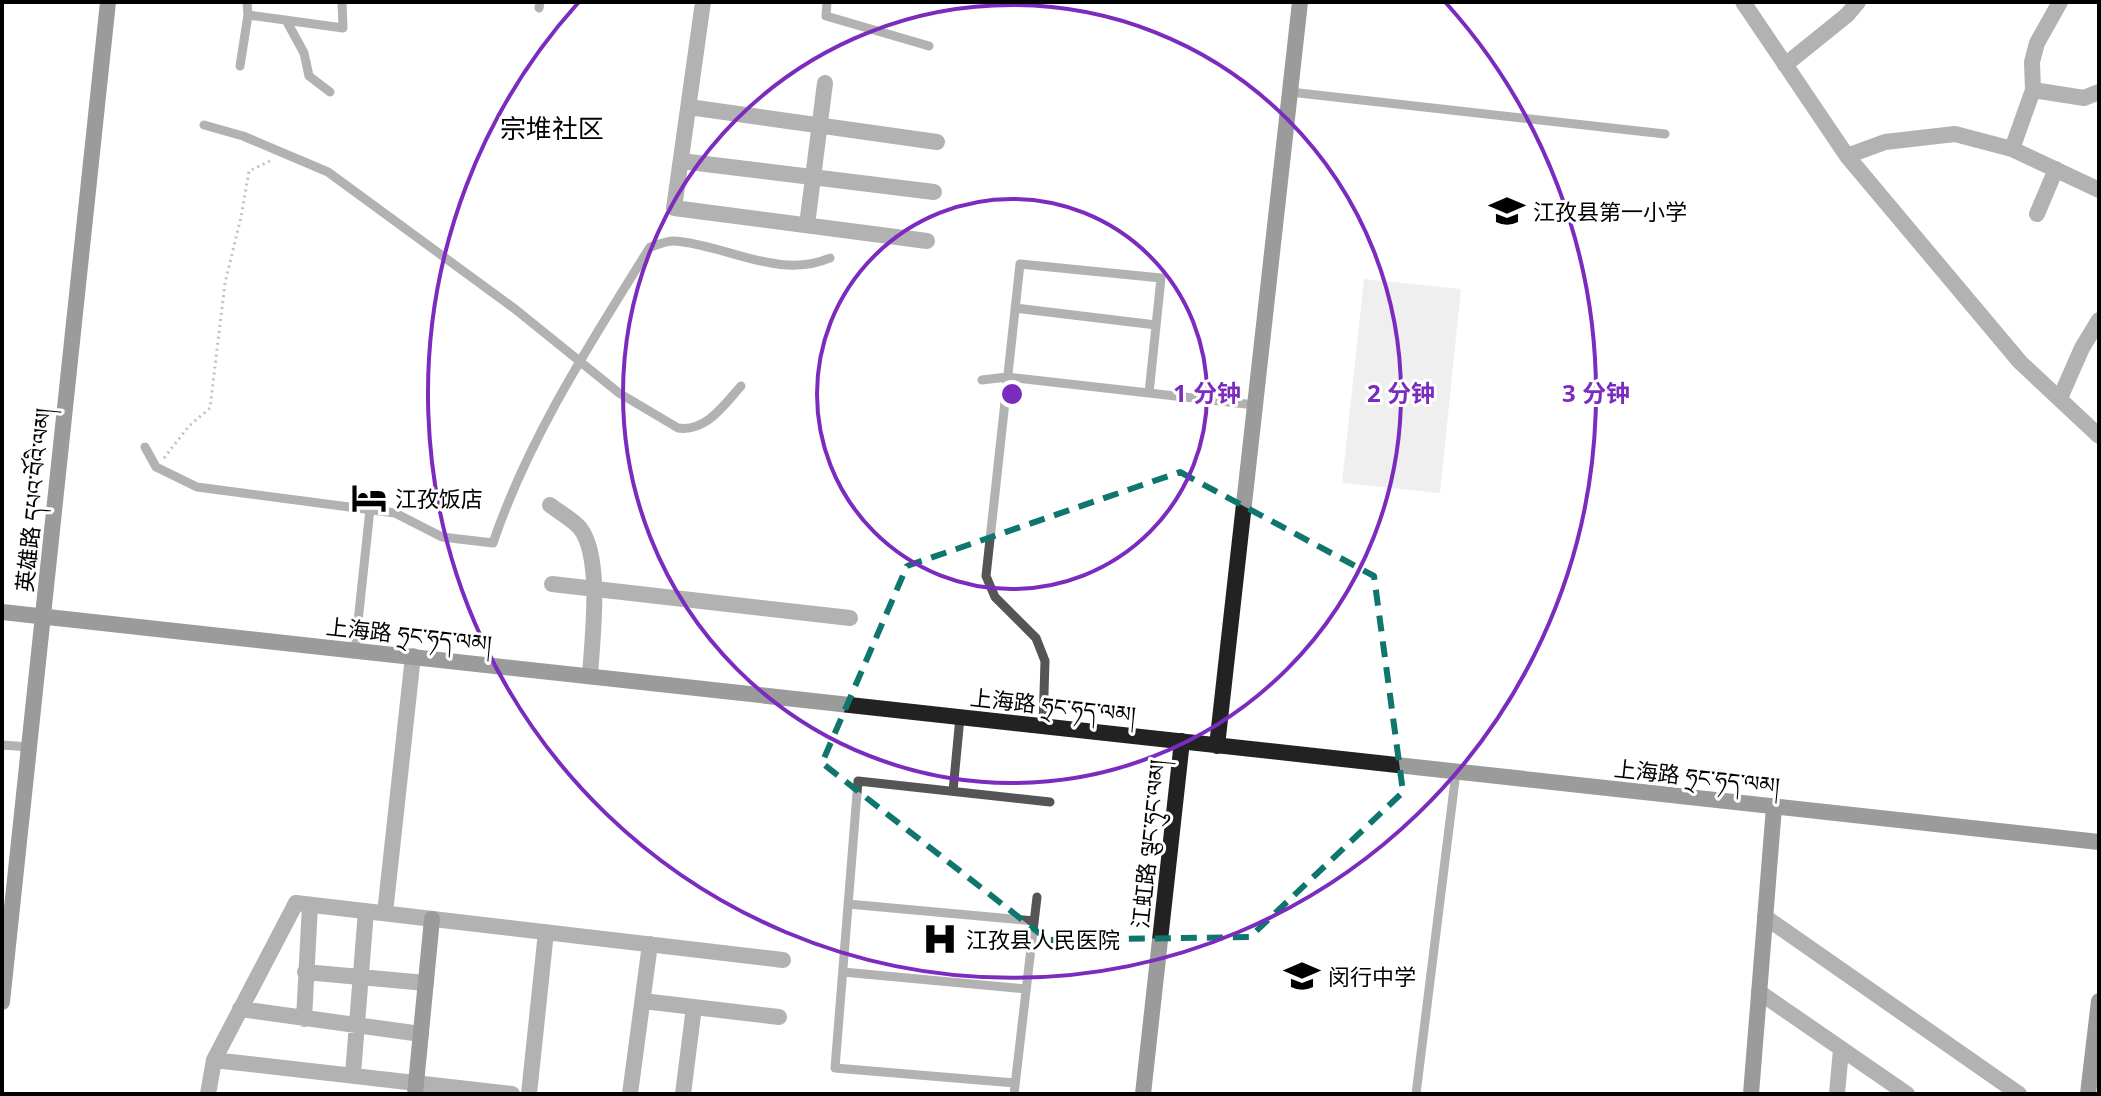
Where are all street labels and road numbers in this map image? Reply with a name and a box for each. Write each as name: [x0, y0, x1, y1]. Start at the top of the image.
street label: 英雄路 དཔའ་བོའི་ལམ།: [6, 406, 63, 594]
street label: 上海路 ཧྲང་ཧད་ལམ།: [324, 610, 493, 663]
street label: 上海路 ཧྲང་ཧད་ལམ།: [968, 681, 1137, 734]
street label: 上海路 ཧྲང་ཧད་ལམ།: [1612, 752, 1781, 805]
street label: 江虹路 ལྕང་ཧུང་ལམ།: [1124, 758, 1177, 930]

